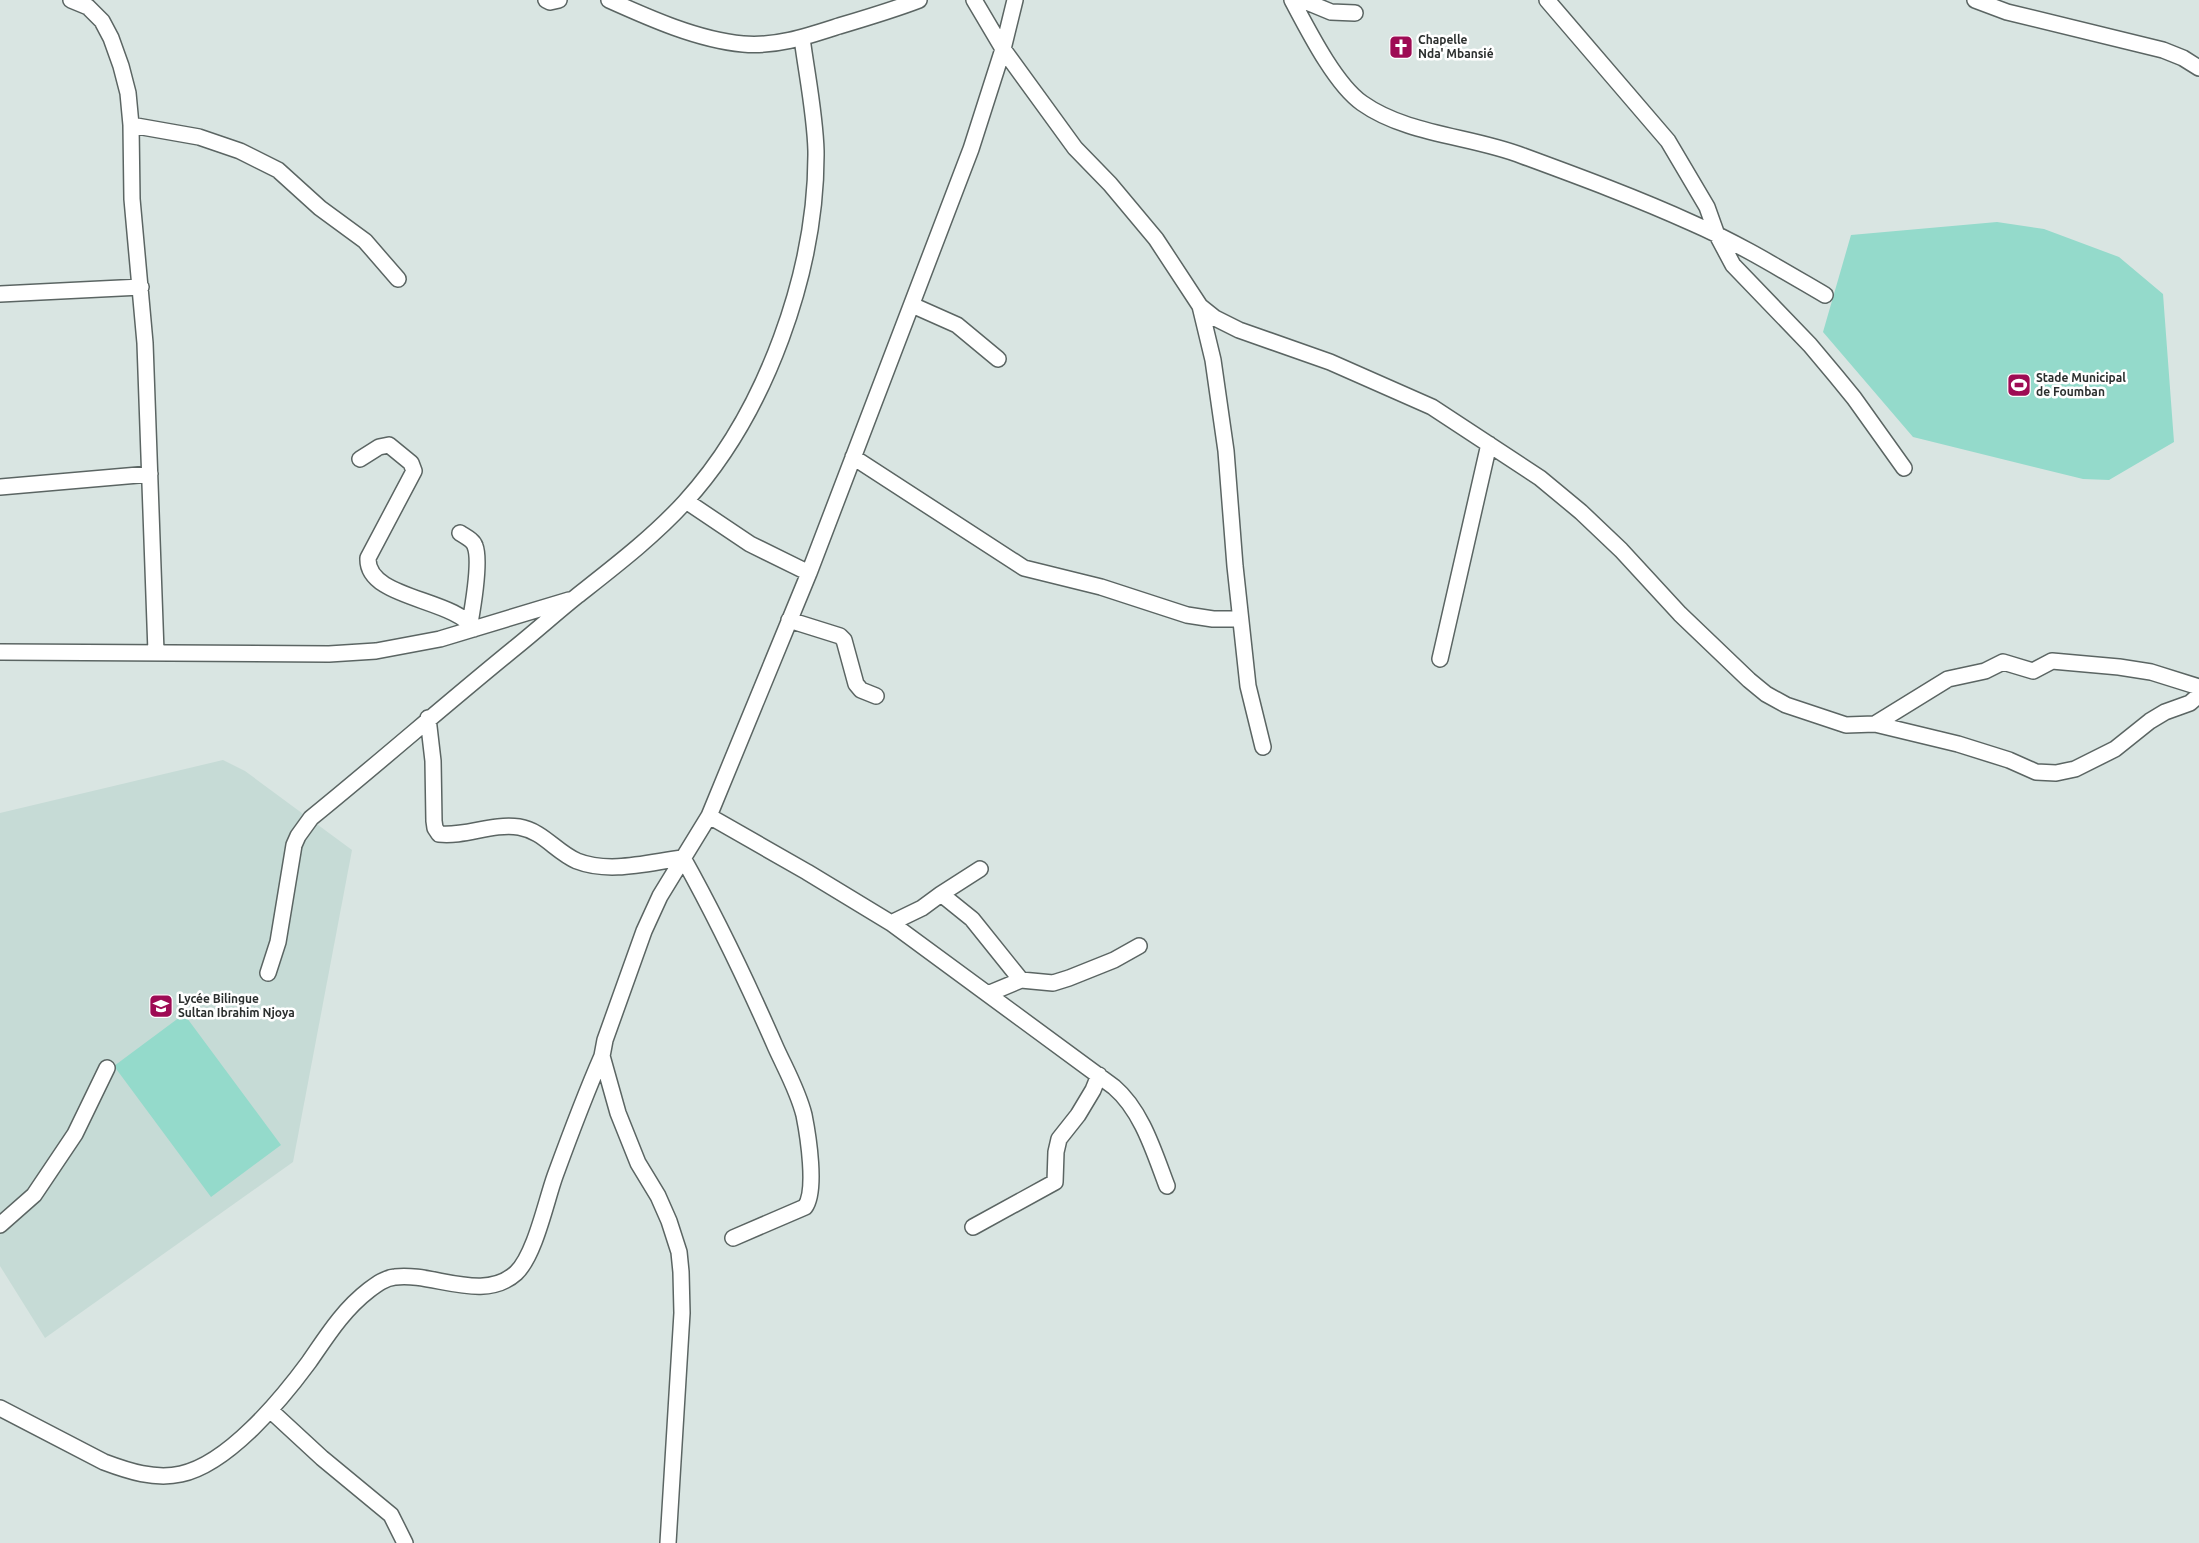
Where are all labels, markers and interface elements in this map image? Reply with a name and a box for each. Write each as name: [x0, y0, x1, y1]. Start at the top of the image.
place label: Chapelle Nda' Mbansié: [1418, 33, 1494, 60]
church icon: Chapelle Nda' Mbansié: [1388, 34, 1414, 60]
place label: Stade Municipal de Foumban: [2036, 371, 2126, 398]
sports icon: Stade Municipal de Foumban: [2006, 372, 2032, 398]
place label: Lycée Bilingue Sultan Ibrahim Njoya: [178, 992, 295, 1019]
school or university icon: Lycée Bilingue Sultan Ibrahim Njoya: [148, 993, 174, 1019]

